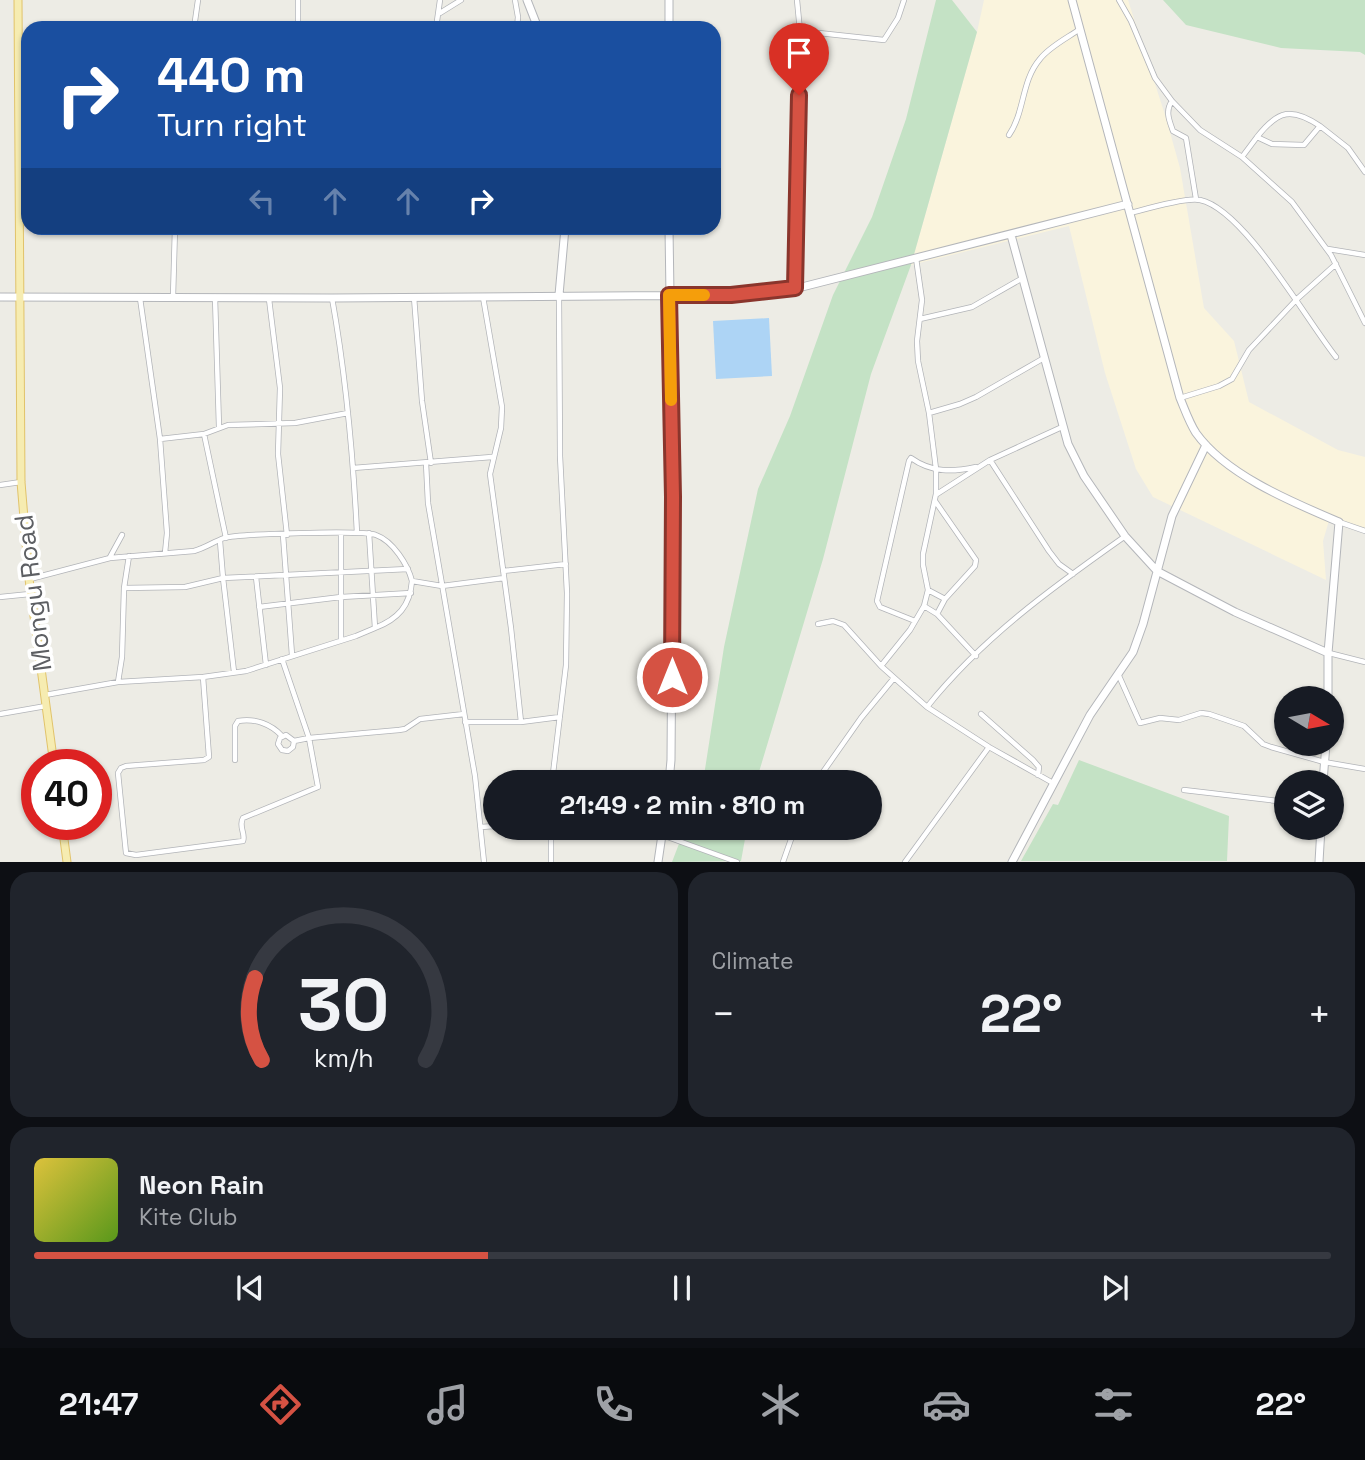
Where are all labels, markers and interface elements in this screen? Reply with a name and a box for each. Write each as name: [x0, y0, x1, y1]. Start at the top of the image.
pin: [769, 23, 829, 95]
icon: arrive: [780, 34, 818, 72]
text: 440 m: [157, 44, 305, 106]
icon: right: [42, 49, 133, 140]
text: Turn right: [157, 105, 307, 145]
icon: left: [243, 182, 281, 220]
icon: ahead: [316, 182, 354, 220]
icon: ahead: [389, 182, 427, 220]
icon: right: [462, 182, 500, 220]
street label: Mongu Road: [7, 513, 59, 673]
position arrow: [635, 640, 709, 714]
north arrow: [1274, 686, 1344, 756]
map controls: [1274, 686, 1344, 840]
speed limit sign: 40: [21, 749, 112, 840]
button: layers: [1274, 770, 1344, 840]
text: 21:49 · 2 min · 810 m: [560, 788, 805, 822]
text: Climate: [712, 946, 794, 976]
text: 30: [298, 959, 389, 1052]
text: 22°: [980, 981, 1062, 1047]
text: −: [712, 990, 735, 1038]
text: +: [1307, 990, 1331, 1038]
text: km/h: [314, 1042, 374, 1074]
text: Neon Rain: [139, 1168, 264, 1202]
text: Kite Club: [139, 1202, 238, 1232]
icon: previous: [231, 1269, 269, 1307]
icon: pause: [663, 1269, 701, 1307]
icon: next: [1096, 1269, 1134, 1307]
icon: directions: [256, 1380, 305, 1429]
icon: music: [423, 1380, 472, 1429]
icon: phone: [589, 1380, 638, 1429]
icon: climate: [756, 1380, 805, 1429]
icon: car: [922, 1380, 971, 1429]
icon: filters: [1089, 1380, 1138, 1429]
text: 21:47: [59, 1384, 139, 1424]
text: 22°: [1256, 1384, 1306, 1424]

